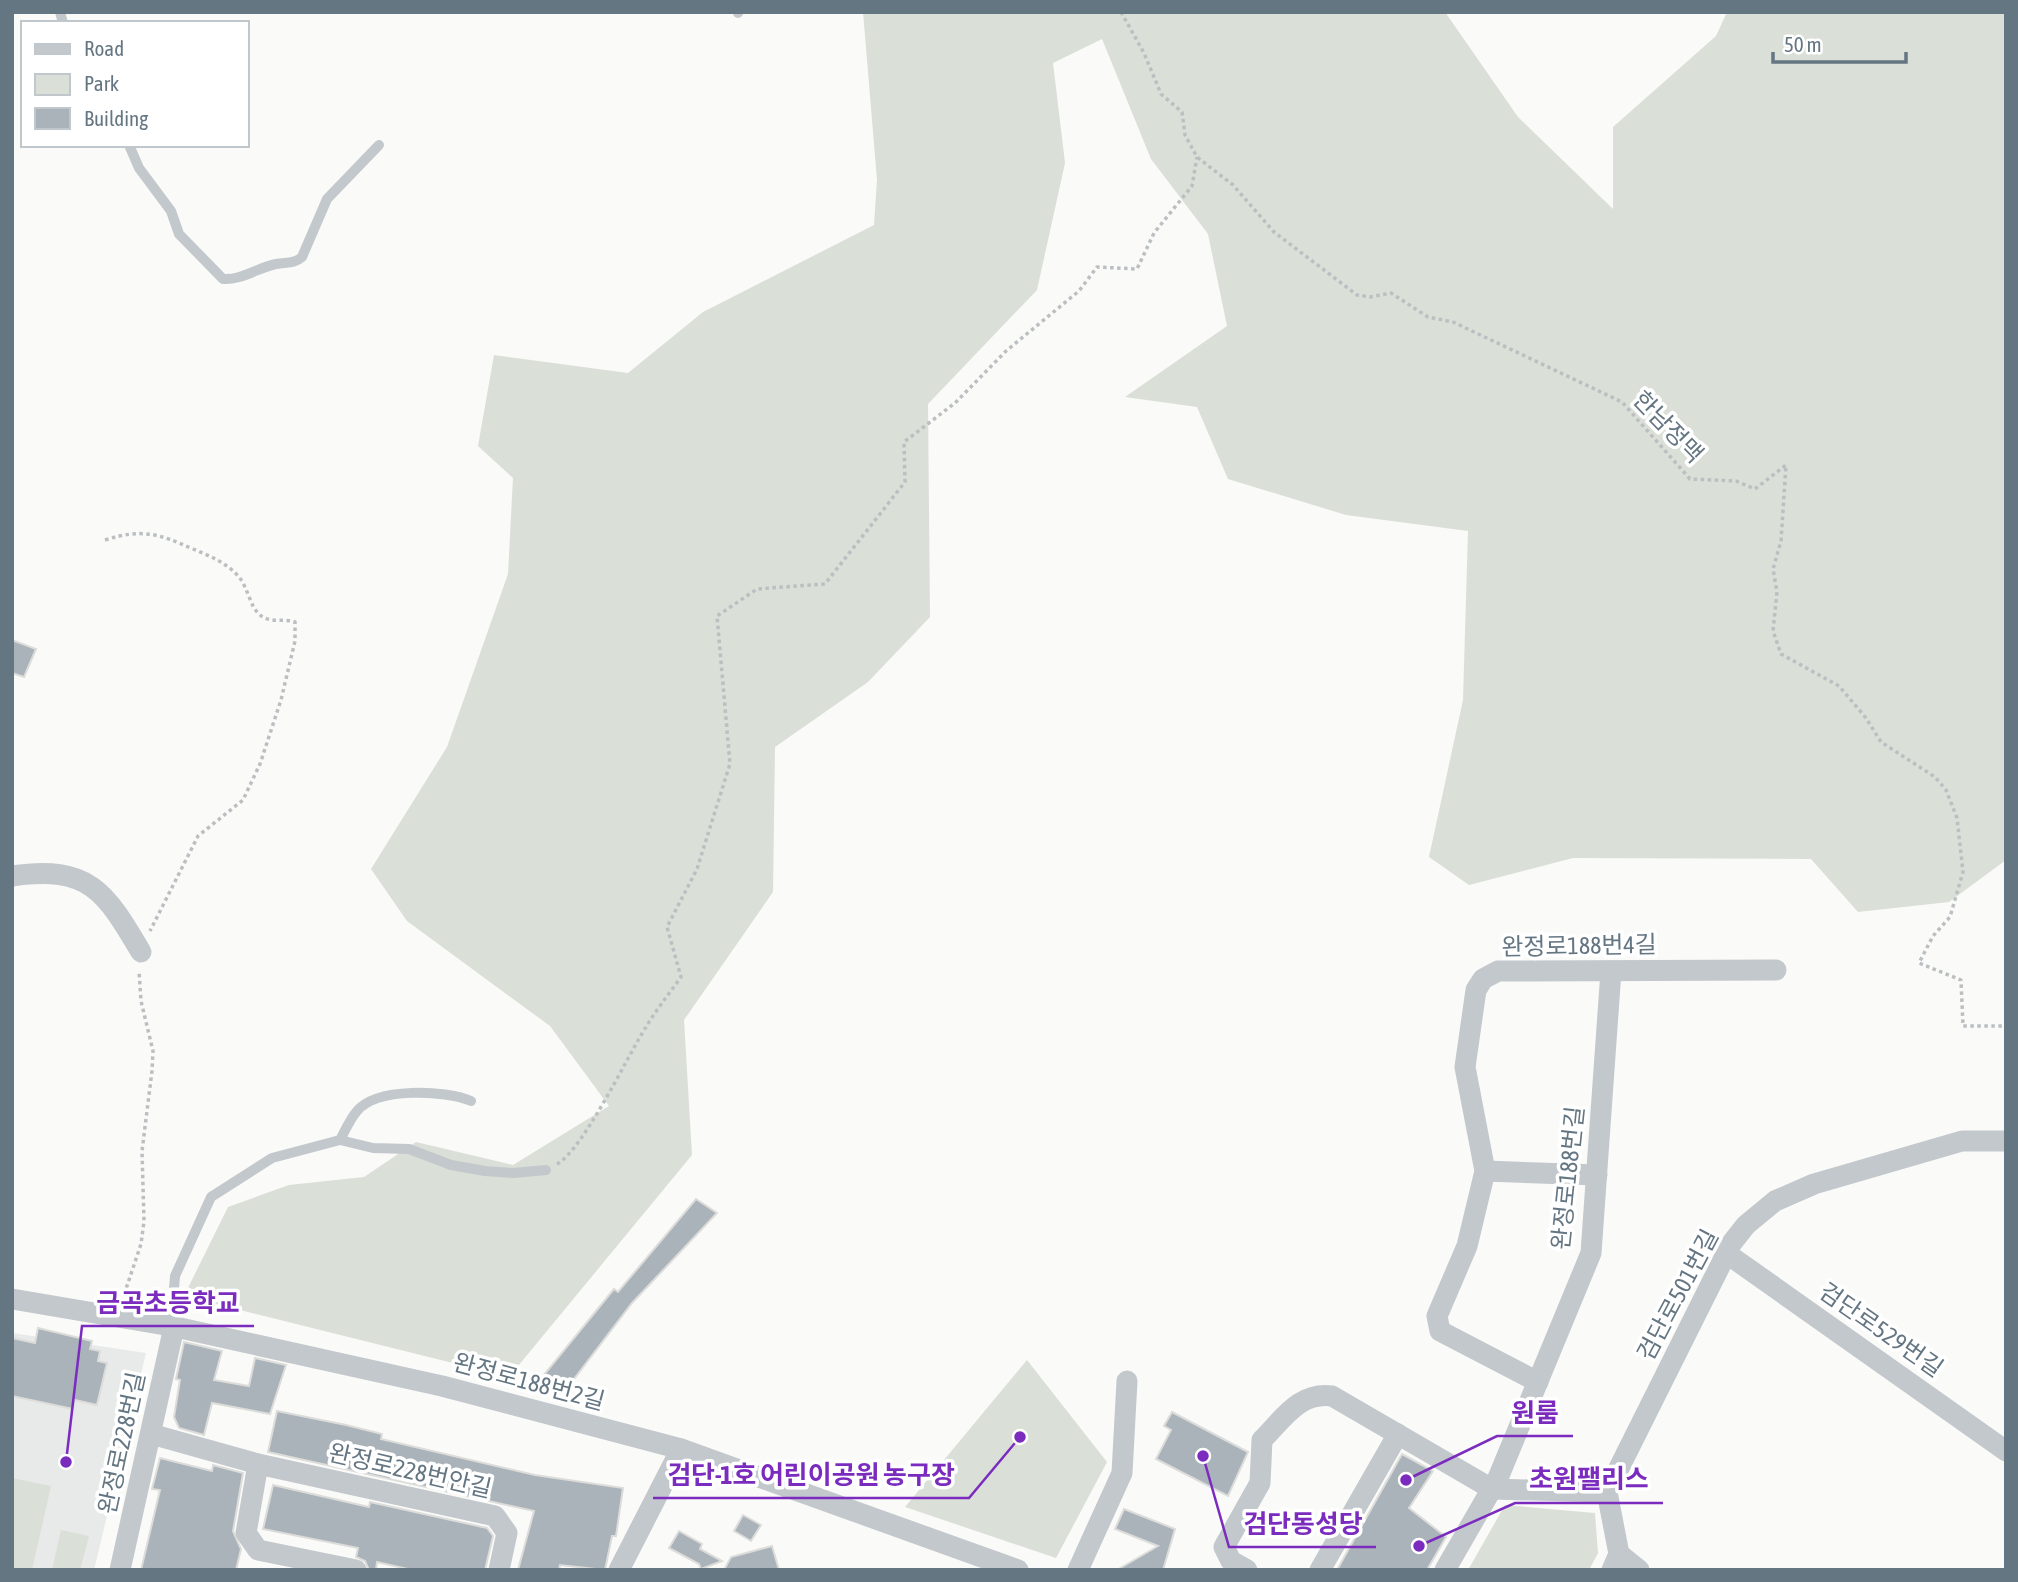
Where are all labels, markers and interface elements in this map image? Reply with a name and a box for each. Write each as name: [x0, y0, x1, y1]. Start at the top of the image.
legend: [21, 21, 248, 147]
scale bar: [1773, 21, 1906, 65]
text: 50 m: [1784, 32, 1822, 56]
text: Road: [84, 36, 124, 60]
text: Park: [84, 71, 119, 95]
text: Building: [84, 106, 148, 130]
street label: 한남정맥: [1628, 386, 1709, 468]
street label: 완정로188번4길: [1501, 931, 1657, 960]
street label: 완정로188번길: [1547, 1105, 1588, 1251]
street label: 검단로501번길: [1632, 1225, 1723, 1365]
street label: 검단로529번길: [1814, 1277, 1948, 1382]
callout: 금곡초등학교: [82, 1279, 254, 1326]
text: 금곡초등학교: [96, 1288, 240, 1318]
street label: 완정로188번2길: [451, 1348, 608, 1415]
street label: 완정로228번길: [93, 1370, 150, 1516]
callout: 원룸: [1497, 1389, 1573, 1436]
text: 원룸: [1511, 1398, 1559, 1428]
street label: 완정로228번안길: [326, 1439, 494, 1502]
callout: 검단-1호 어린이공원 농구장: [653, 1451, 969, 1498]
callout: 초원팰리스: [1515, 1456, 1663, 1503]
text: 검단-1호 어린이공원 농구장: [667, 1460, 955, 1490]
text: 초원팰리스: [1529, 1464, 1649, 1494]
callout: 검단동성당: [1229, 1500, 1376, 1547]
text: 검단동성당: [1243, 1509, 1363, 1539]

